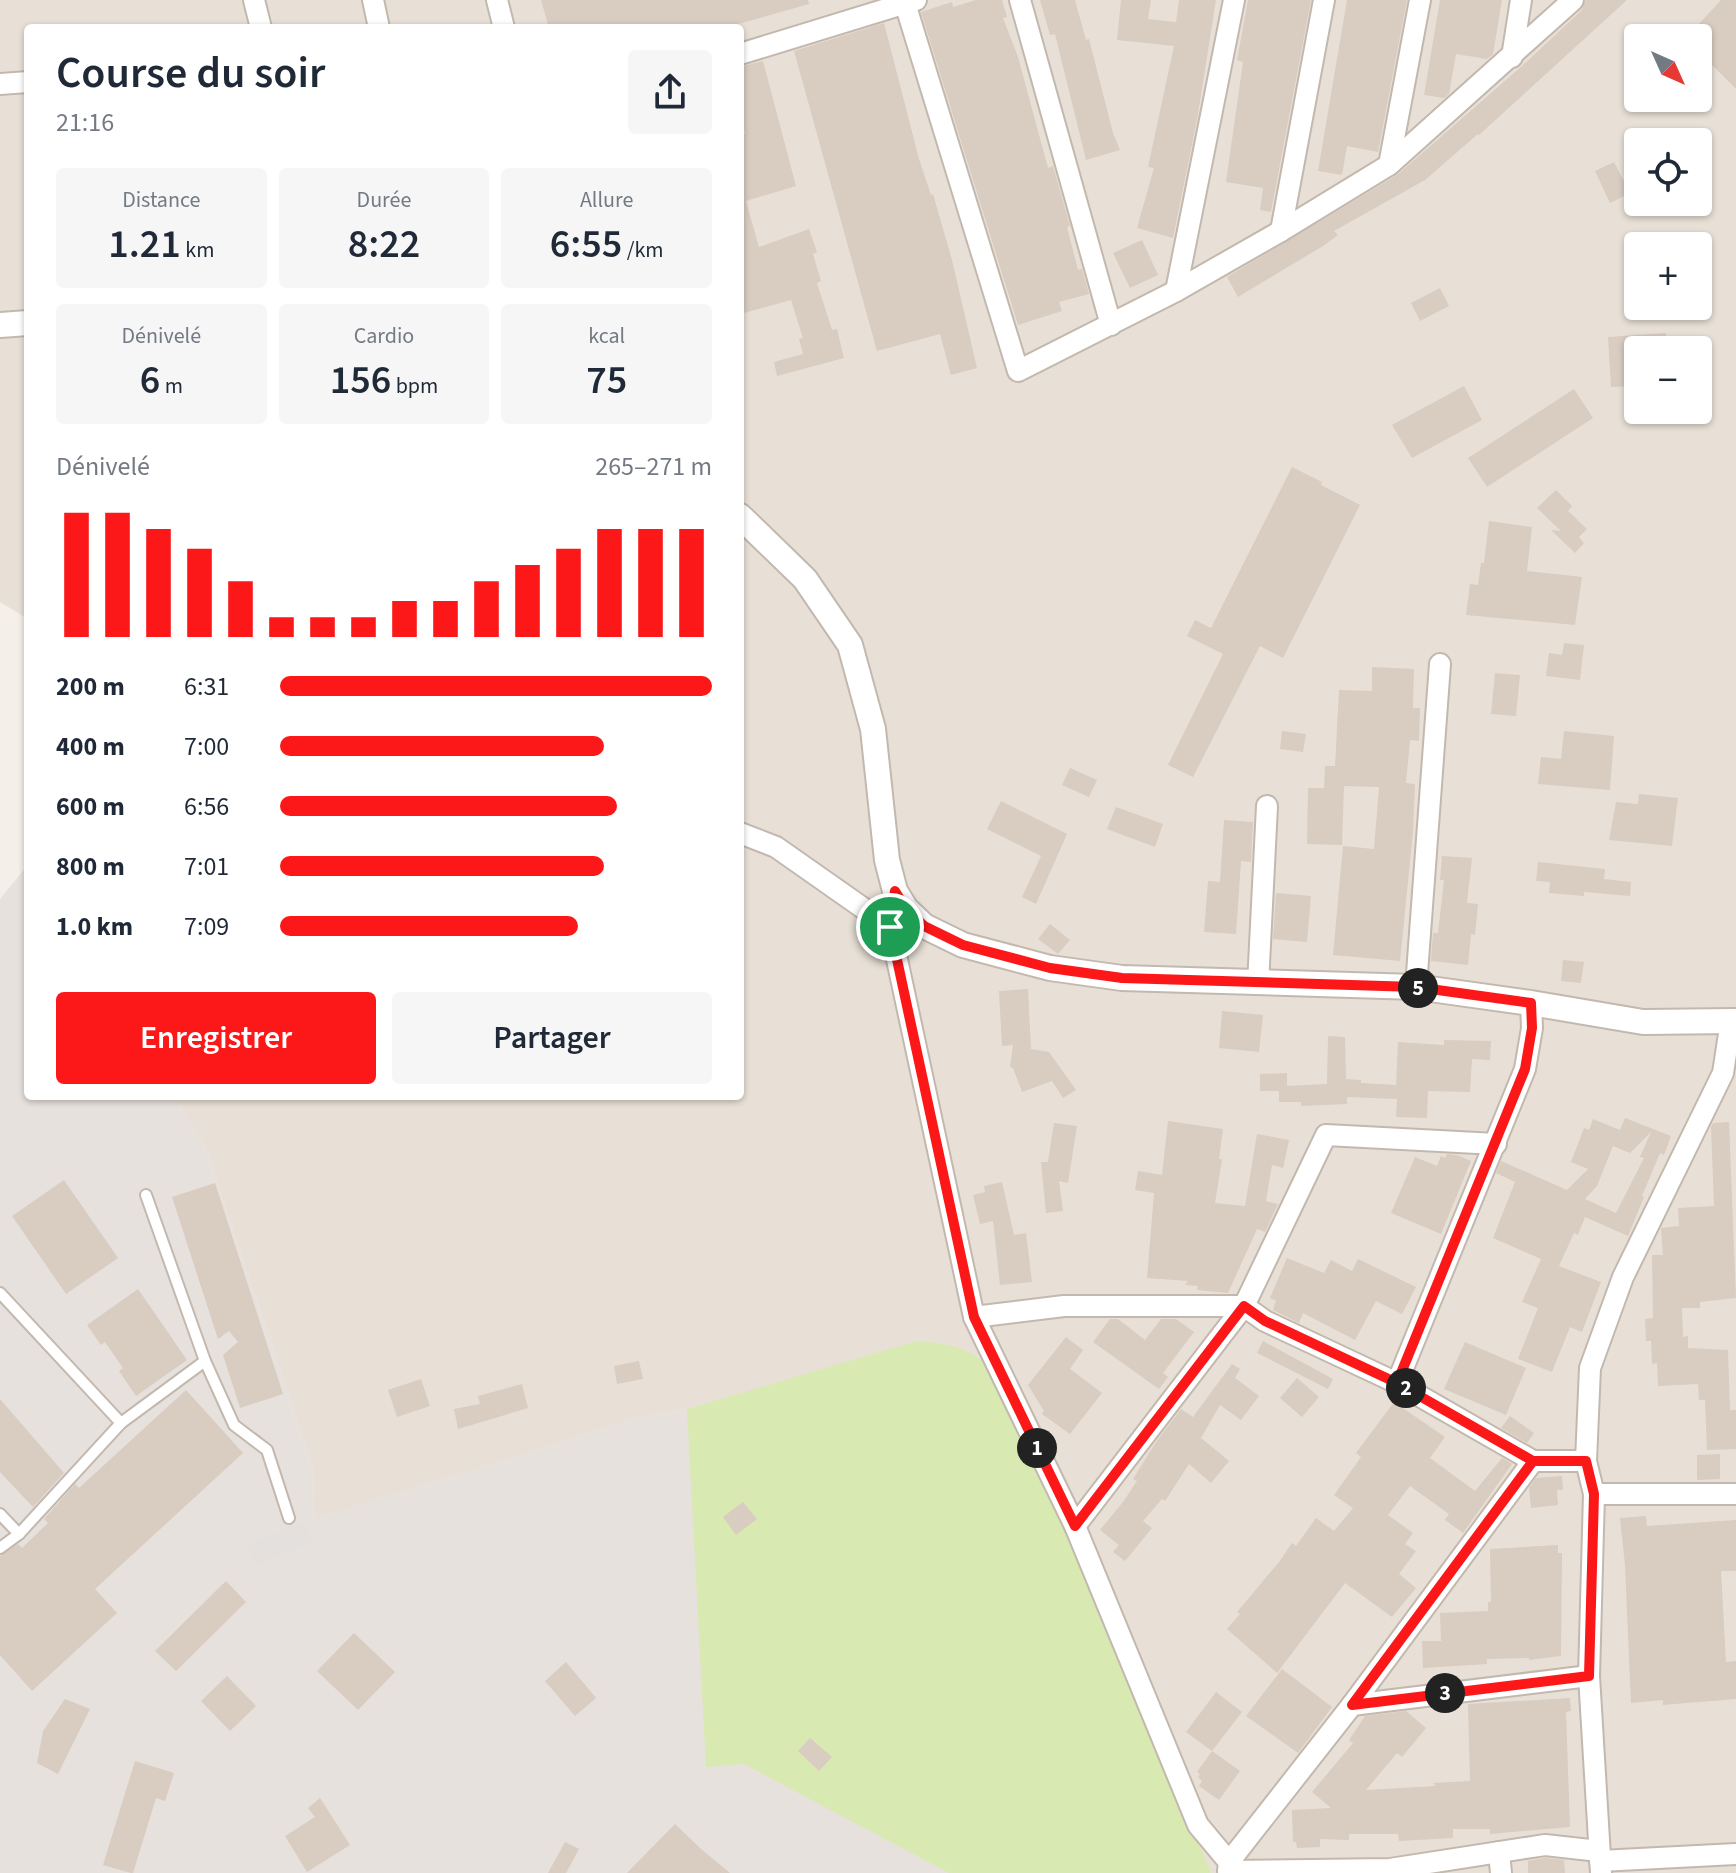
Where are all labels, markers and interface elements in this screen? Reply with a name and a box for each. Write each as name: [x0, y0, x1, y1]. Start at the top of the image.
north arrow: [1624, 24, 1712, 112]
map controls: [1624, 24, 1712, 424]
text: Course du soir: [56, 42, 325, 105]
button: share: [628, 50, 712, 134]
text: 21:16: [56, 104, 114, 141]
button: locate: [1624, 128, 1712, 216]
text: Distance: [122, 184, 200, 216]
text: Durée: [357, 184, 411, 216]
text: Allure: [580, 184, 633, 216]
text: 1.21: [108, 216, 181, 273]
text: 8:22: [348, 216, 420, 273]
text: 6:55: [550, 216, 622, 273]
button: +: [1624, 232, 1712, 320]
text: km: [181, 234, 214, 266]
text: /km: [622, 234, 664, 266]
text: Dénivelé: [122, 320, 201, 352]
text: Cardio: [354, 320, 414, 352]
text: kcal: [588, 320, 625, 352]
button: −: [1624, 336, 1712, 424]
text: 6: [140, 352, 160, 409]
text: 156: [330, 352, 391, 409]
text: 75: [586, 352, 627, 409]
text: m: [160, 370, 183, 402]
text: bpm: [391, 370, 438, 402]
text: Dénivelé: [56, 448, 150, 485]
text: 265–271 m: [595, 448, 712, 485]
text: 200 m: [56, 668, 125, 705]
text: 6:31: [184, 668, 229, 705]
text: 400 m: [56, 728, 125, 765]
text: 7:00: [184, 728, 229, 765]
text: 600 m: [56, 788, 125, 825]
text: 6:56: [184, 788, 229, 825]
text: 800 m: [56, 848, 125, 885]
text: 7:01: [184, 848, 229, 885]
pin: [856, 893, 924, 961]
icon: arrive: [868, 905, 912, 949]
text: 1.0 km: [56, 908, 133, 945]
text: 7:09: [184, 908, 229, 945]
pin: 5: [1398, 968, 1438, 1008]
text: 5: [1412, 972, 1424, 1004]
button: Enregistrer: [56, 992, 376, 1084]
button: Partager: [392, 992, 712, 1084]
pin: 2: [1386, 1368, 1426, 1408]
text: 2: [1400, 1372, 1412, 1404]
pin: 1: [1017, 1428, 1057, 1468]
text: 1: [1031, 1432, 1043, 1464]
pin: 3: [1425, 1673, 1465, 1713]
text: 3: [1439, 1677, 1451, 1709]

